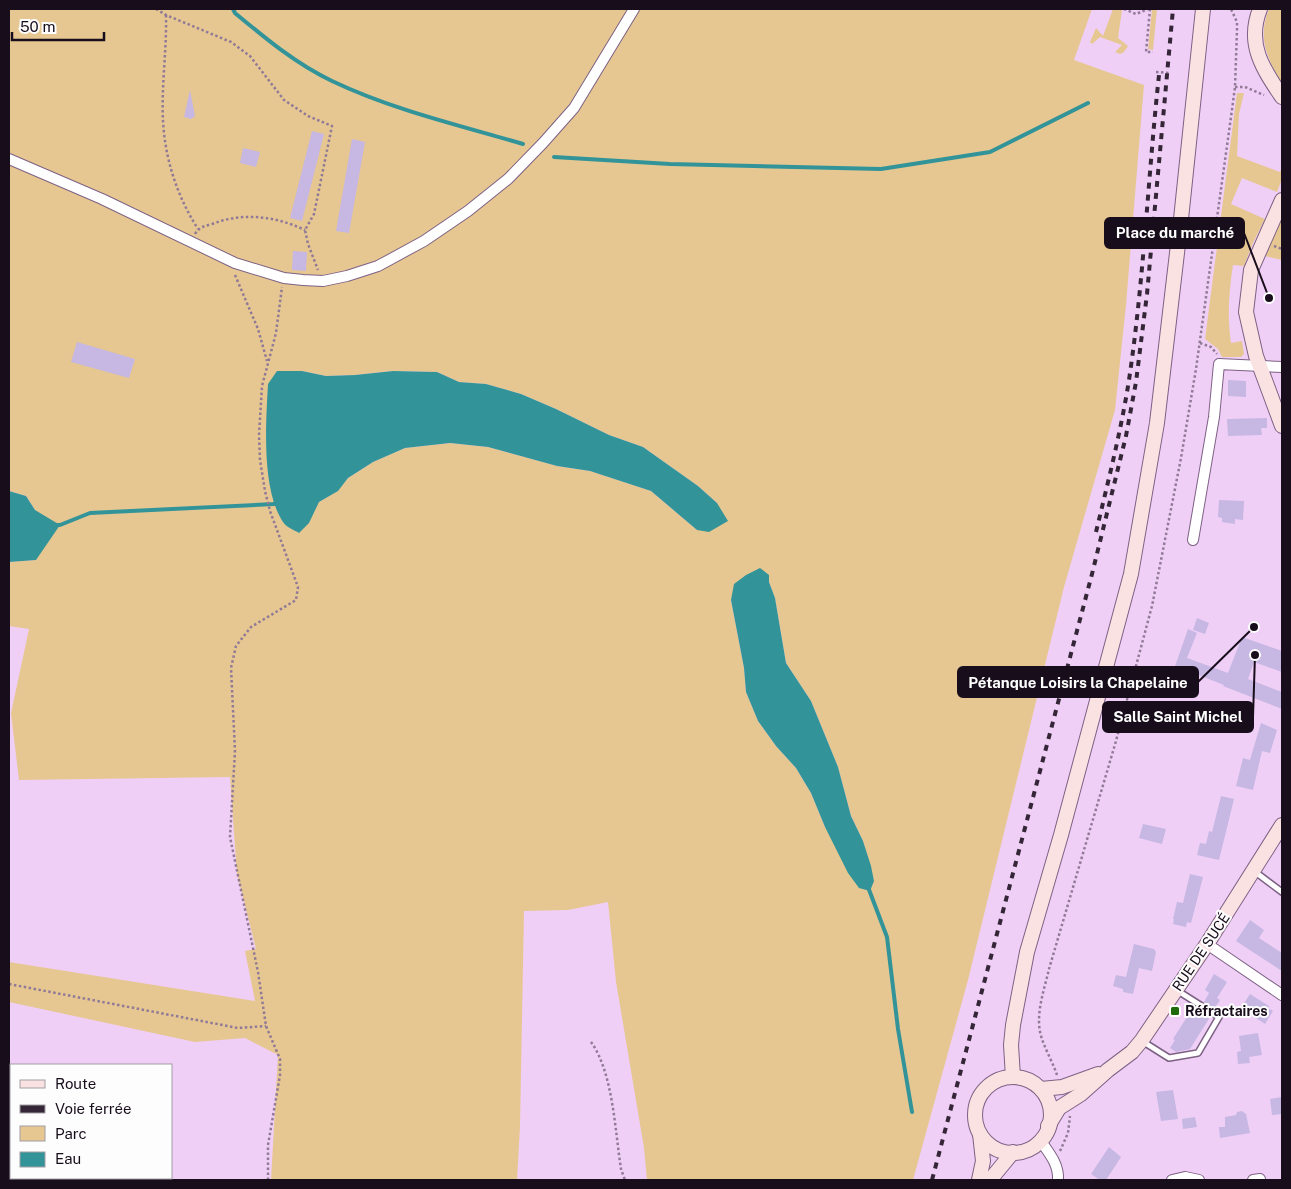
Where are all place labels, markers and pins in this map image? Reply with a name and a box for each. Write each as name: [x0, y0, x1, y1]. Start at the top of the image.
callout: Place du marché: [1105, 218, 1244, 248]
callout: Pétanque Loisirs la Chapelaine: [958, 667, 1198, 697]
callout: Salle Saint Michel: [1103, 702, 1253, 732]
place label: Réfractaires: [1185, 1003, 1268, 1019]
marker: Réfractaires: [1169, 1005, 1181, 1017]

